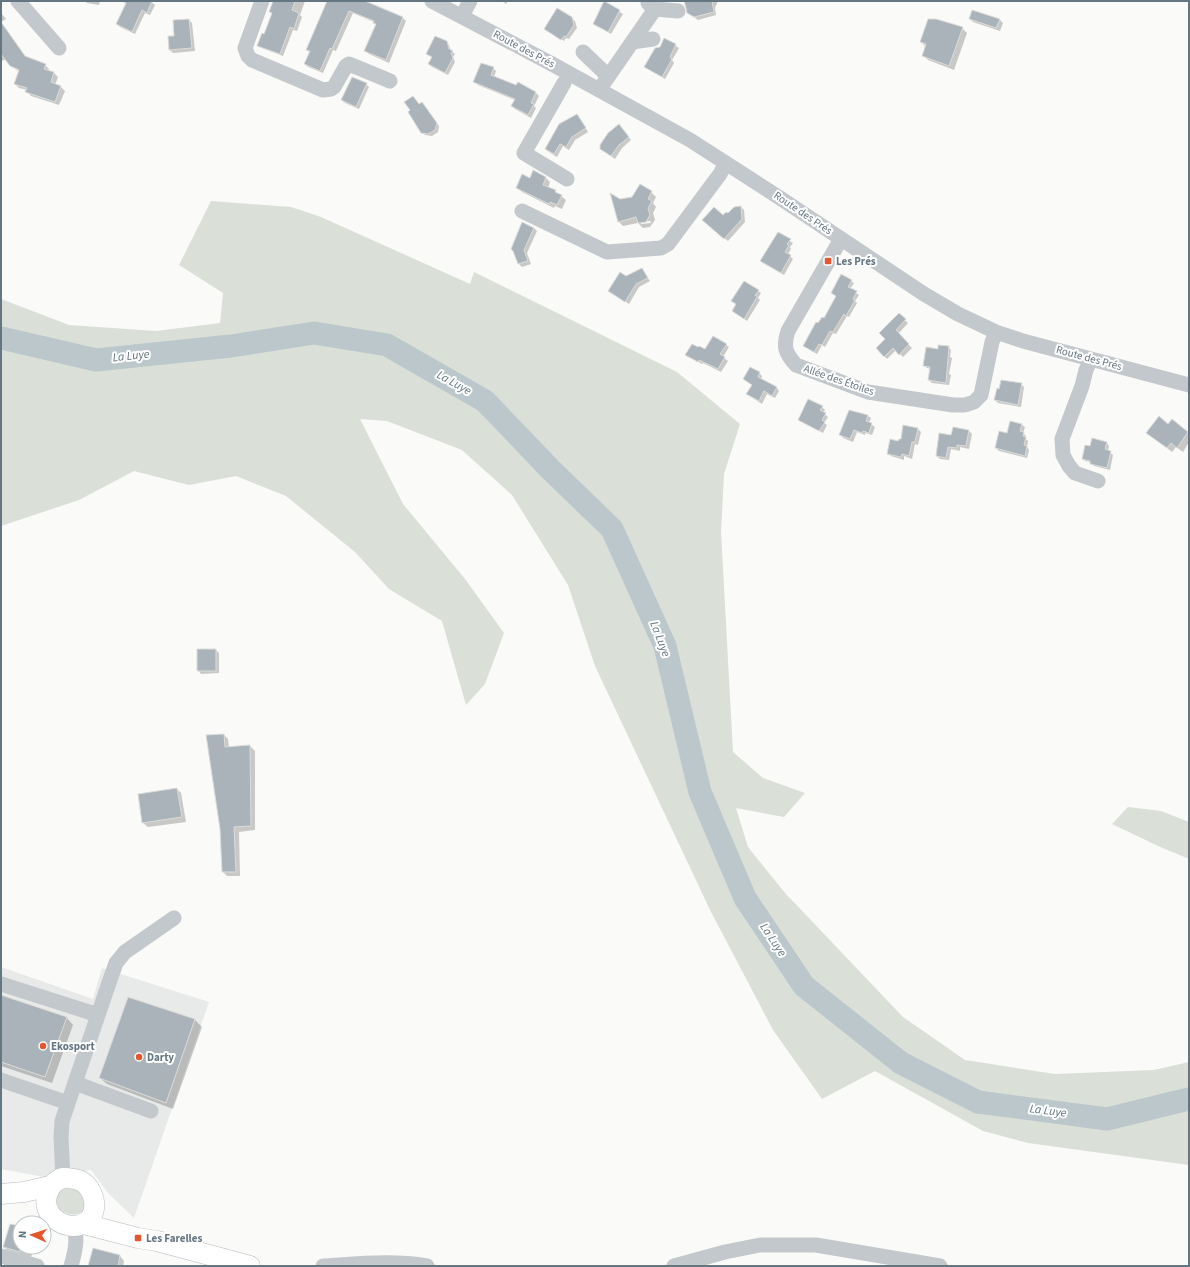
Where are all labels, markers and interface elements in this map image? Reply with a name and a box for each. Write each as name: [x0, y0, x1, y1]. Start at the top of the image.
street label: Route des Prés: [491, 26, 558, 72]
street label: Route des Prés: [771, 188, 836, 238]
place label: Les Prés: [836, 254, 876, 269]
marker: Les Prés: [823, 256, 833, 266]
street label: Route des Prés: [1054, 342, 1124, 374]
water label: La Luye: [112, 346, 151, 366]
street label: Allée des Étoiles: [802, 361, 877, 399]
water label: La Luye: [434, 367, 475, 400]
water label: La Luye: [645, 619, 675, 660]
water label: La Luye: [756, 920, 791, 960]
place label: Ekosport: [51, 1039, 95, 1054]
marker: Ekosport: [38, 1041, 48, 1051]
place label: Darty: [147, 1050, 174, 1065]
marker: Darty: [134, 1052, 144, 1062]
water label: La Luye: [1029, 1100, 1068, 1122]
north arrow: [12, 1215, 52, 1255]
text: N: [15, 1230, 30, 1239]
place label: Les Farelles: [146, 1231, 202, 1246]
marker: Les Farelles: [133, 1233, 143, 1243]

